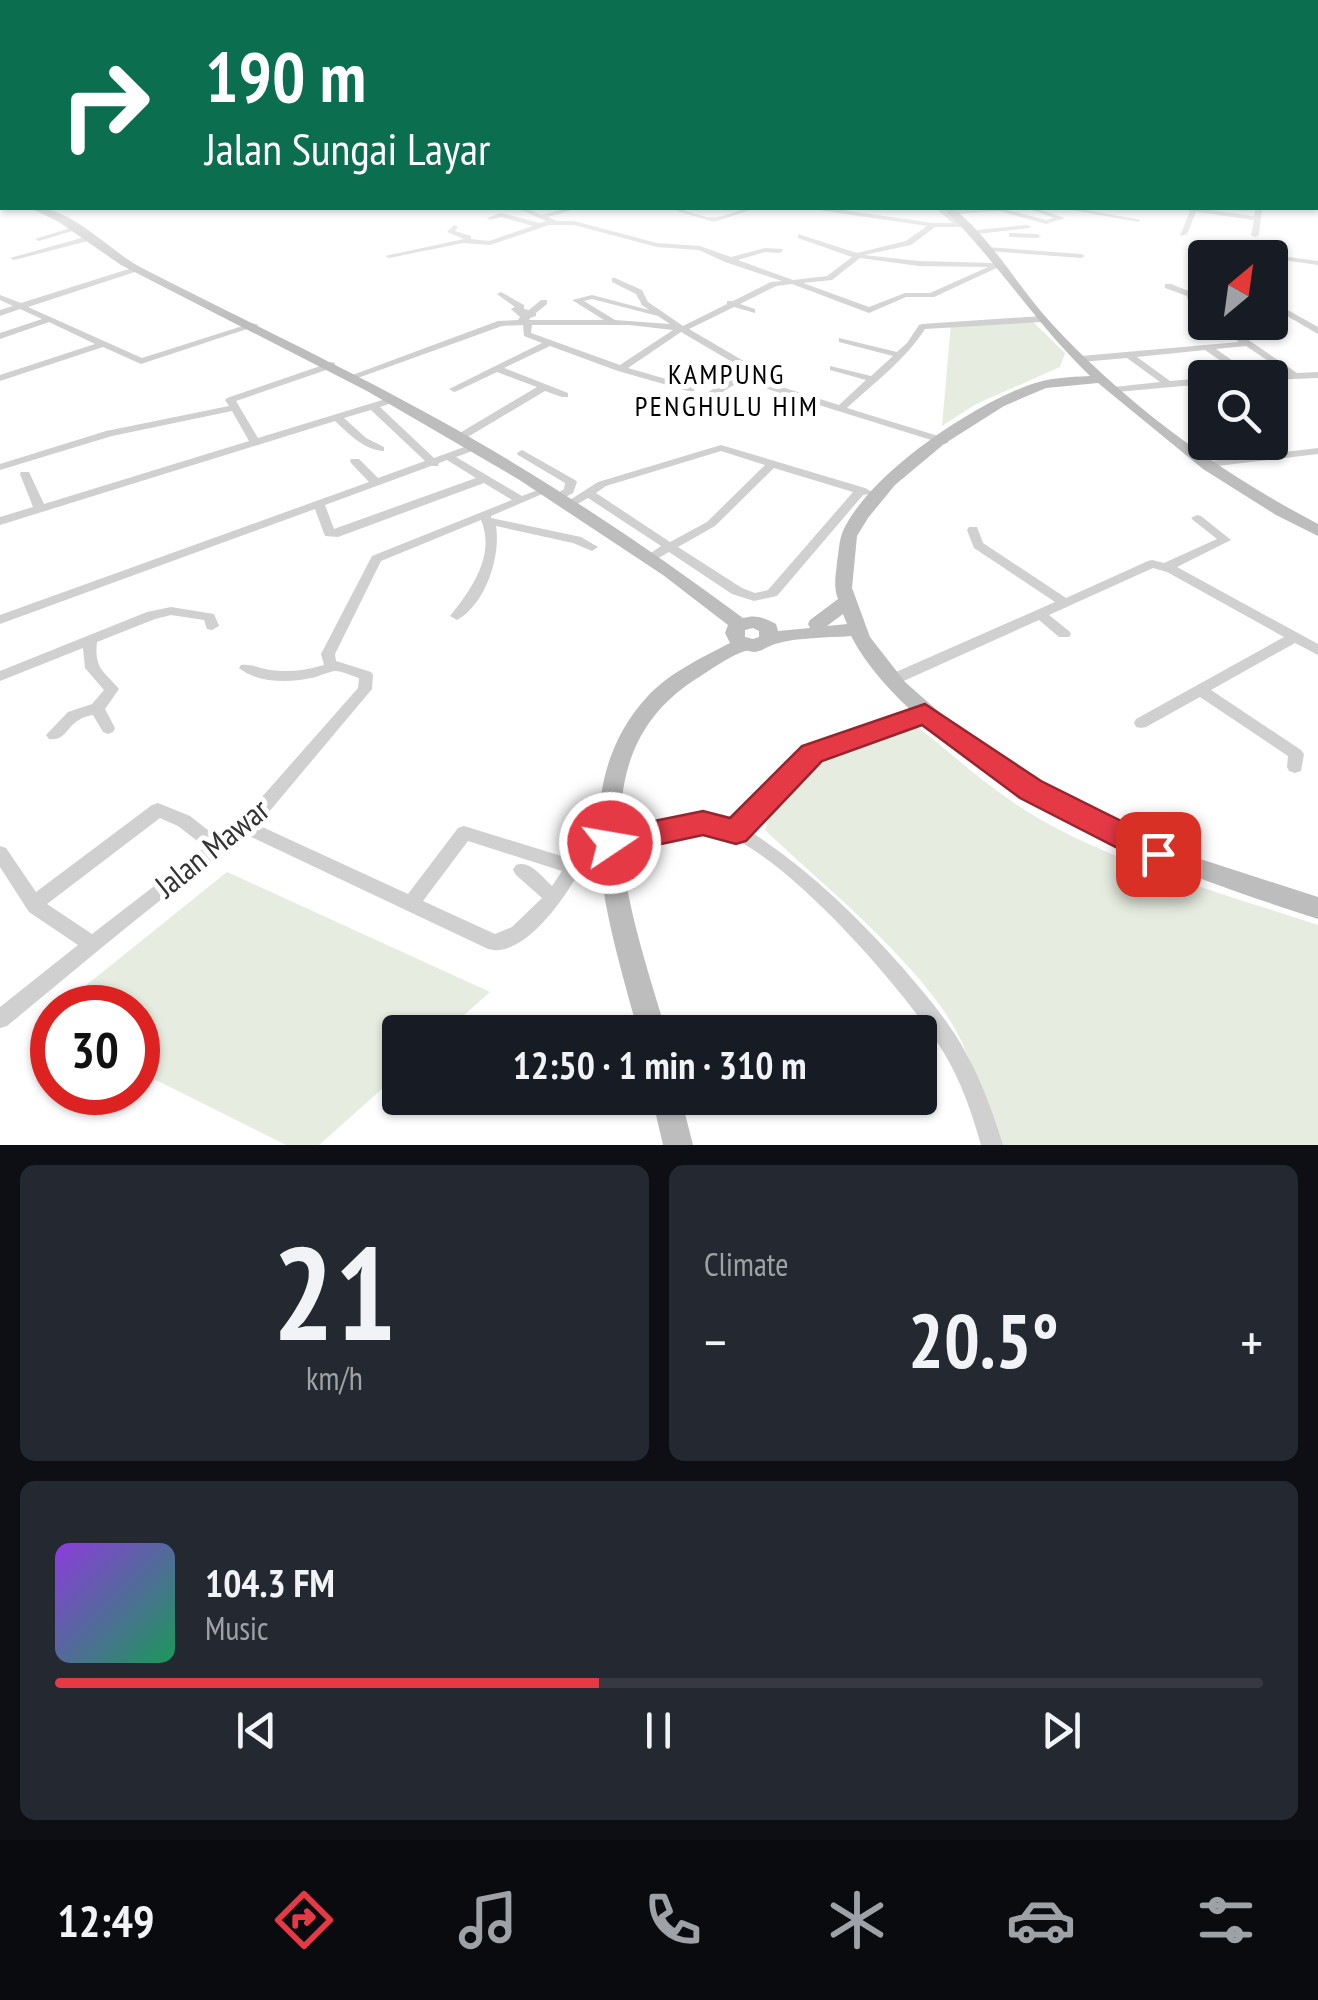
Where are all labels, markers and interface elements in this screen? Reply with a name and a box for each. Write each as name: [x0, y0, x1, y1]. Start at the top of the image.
text: 190 m: [205, 31, 366, 121]
icon: right: [40, 40, 170, 170]
text: Jalan Sungai Layar: [205, 119, 490, 177]
north arrow: [1188, 240, 1288, 340]
map controls: [1188, 240, 1288, 460]
district label: KAMPUNG PENGHULU HIM: [635, 355, 819, 424]
button: search: [1188, 360, 1288, 460]
street label: Jalan Mawar: [145, 788, 277, 907]
position arrow: [558, 791, 662, 895]
pin: [1116, 812, 1201, 897]
icon: arrive: [1131, 827, 1186, 882]
speed limit sign: 30: [30, 985, 160, 1115]
text: 12:50 · 1 min · 310 m: [513, 1040, 806, 1089]
text: 21: [272, 1208, 397, 1376]
text: Climate: [704, 1243, 788, 1285]
text: 20.5°: [908, 1292, 1059, 1389]
text: −: [704, 1306, 727, 1377]
text: +: [1240, 1306, 1263, 1377]
text: km/h: [306, 1357, 363, 1399]
text: 104.3 FM: [205, 1558, 335, 1607]
text: Music: [205, 1607, 268, 1649]
icon: previous: [229, 1703, 284, 1758]
icon: pause: [631, 1703, 686, 1758]
icon: next: [1034, 1703, 1089, 1758]
icon: directions: [269, 1885, 339, 1955]
icon: music: [453, 1885, 523, 1955]
icon: phone: [638, 1885, 708, 1955]
icon: climate: [822, 1885, 892, 1955]
icon: car: [1006, 1885, 1076, 1955]
icon: filters: [1191, 1885, 1261, 1955]
text: 12:49: [57, 1891, 155, 1949]

